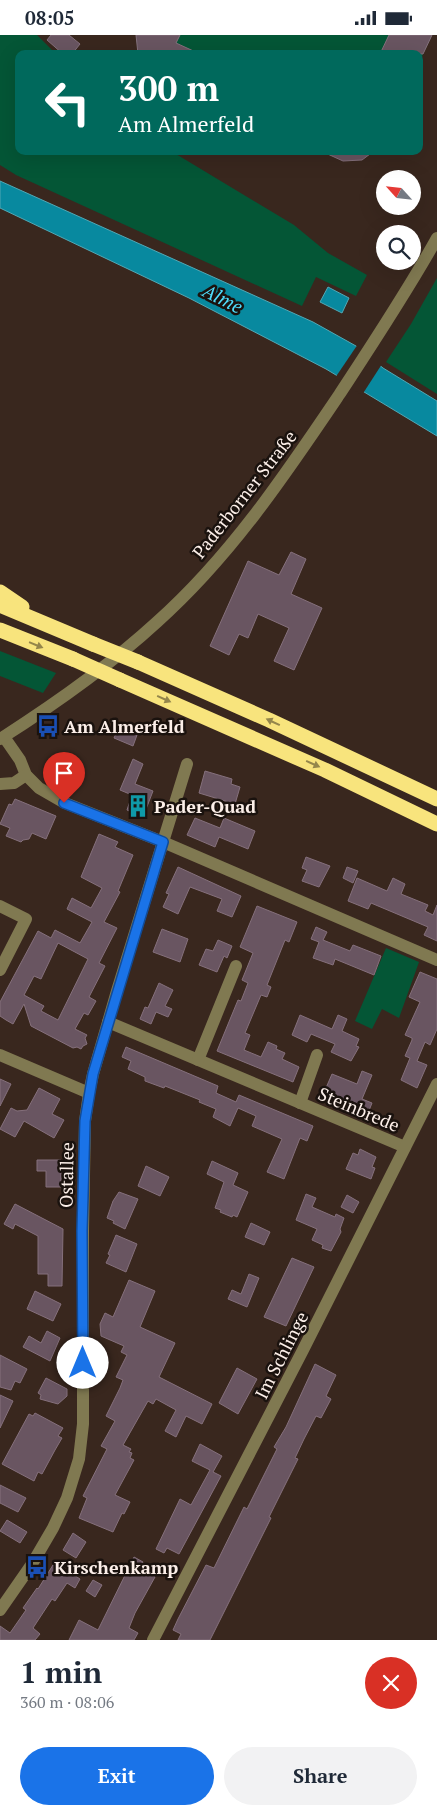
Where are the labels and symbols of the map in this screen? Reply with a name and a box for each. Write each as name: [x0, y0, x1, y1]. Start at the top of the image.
north arrow: [376, 170, 421, 215]
water label: Alme: [198, 277, 248, 319]
street label: Paderborner Straße: [186, 425, 302, 563]
one-way arrow: [29, 641, 43, 649]
one-way arrow: [157, 696, 171, 704]
bus stop icon: Am Almerfeld: [35, 713, 61, 739]
place label: Am Almerfeld: [64, 714, 185, 738]
one-way arrow: [266, 718, 280, 726]
pin: [43, 752, 85, 803]
one-way arrow: [306, 761, 320, 769]
building icon: Pader-Quad: [125, 793, 151, 819]
place label: Pader-Quad: [154, 794, 256, 818]
street label: Steinbrede: [315, 1081, 403, 1137]
street label: Ostallee: [53, 1142, 79, 1208]
street label: Im Schlinge: [249, 1307, 313, 1403]
position arrow: [56, 1336, 108, 1388]
bus stop icon: Kirschenkamp: [24, 1554, 50, 1580]
place label: Kirschenkamp: [54, 1555, 178, 1579]

